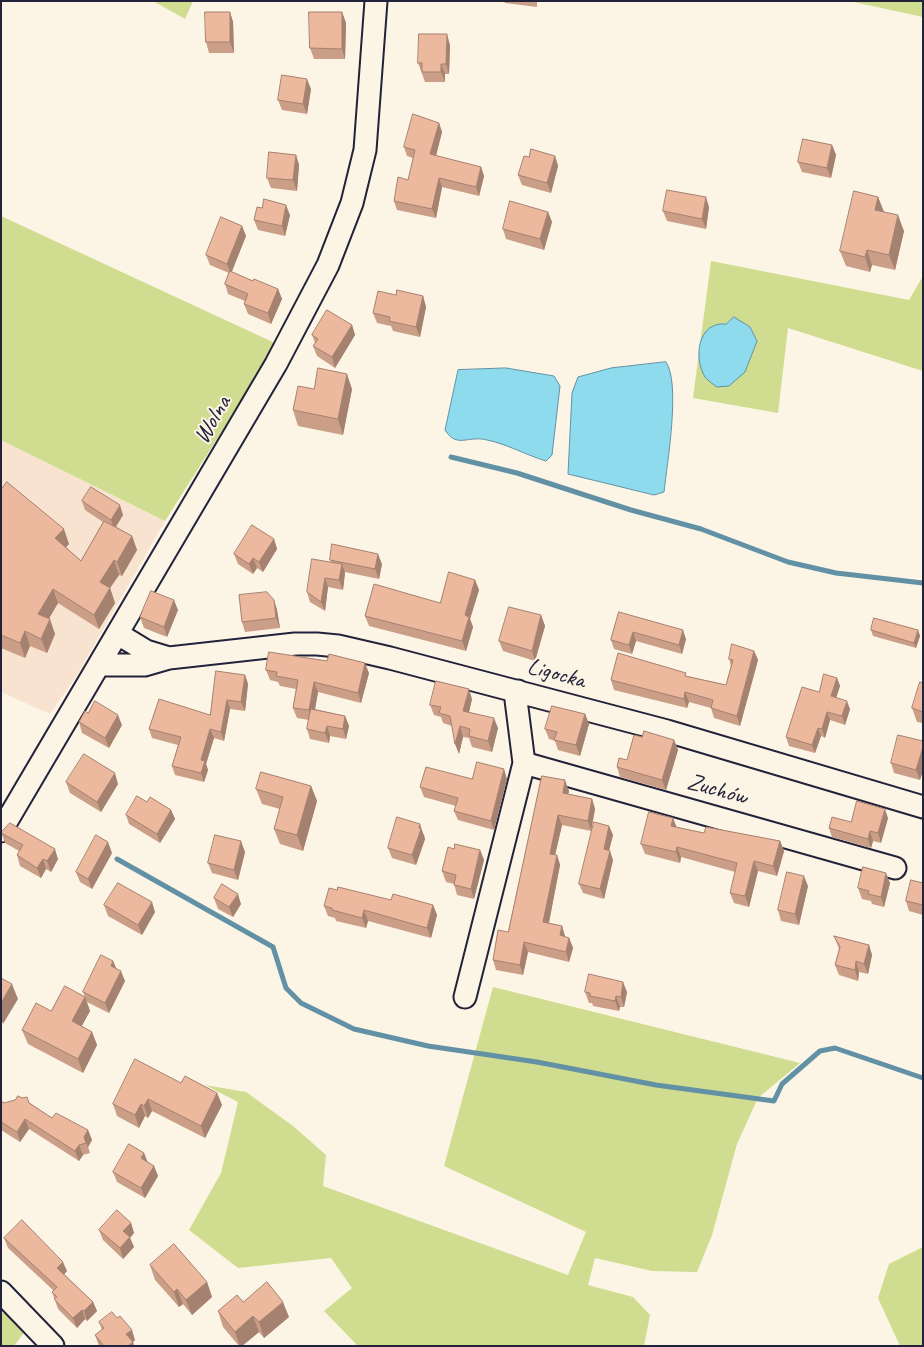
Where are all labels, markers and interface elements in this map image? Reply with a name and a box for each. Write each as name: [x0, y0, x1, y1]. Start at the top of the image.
street label: Wolna: [188, 391, 238, 449]
street label: Ligocka: [524, 652, 588, 696]
street label: Zuchów: [684, 768, 750, 812]

